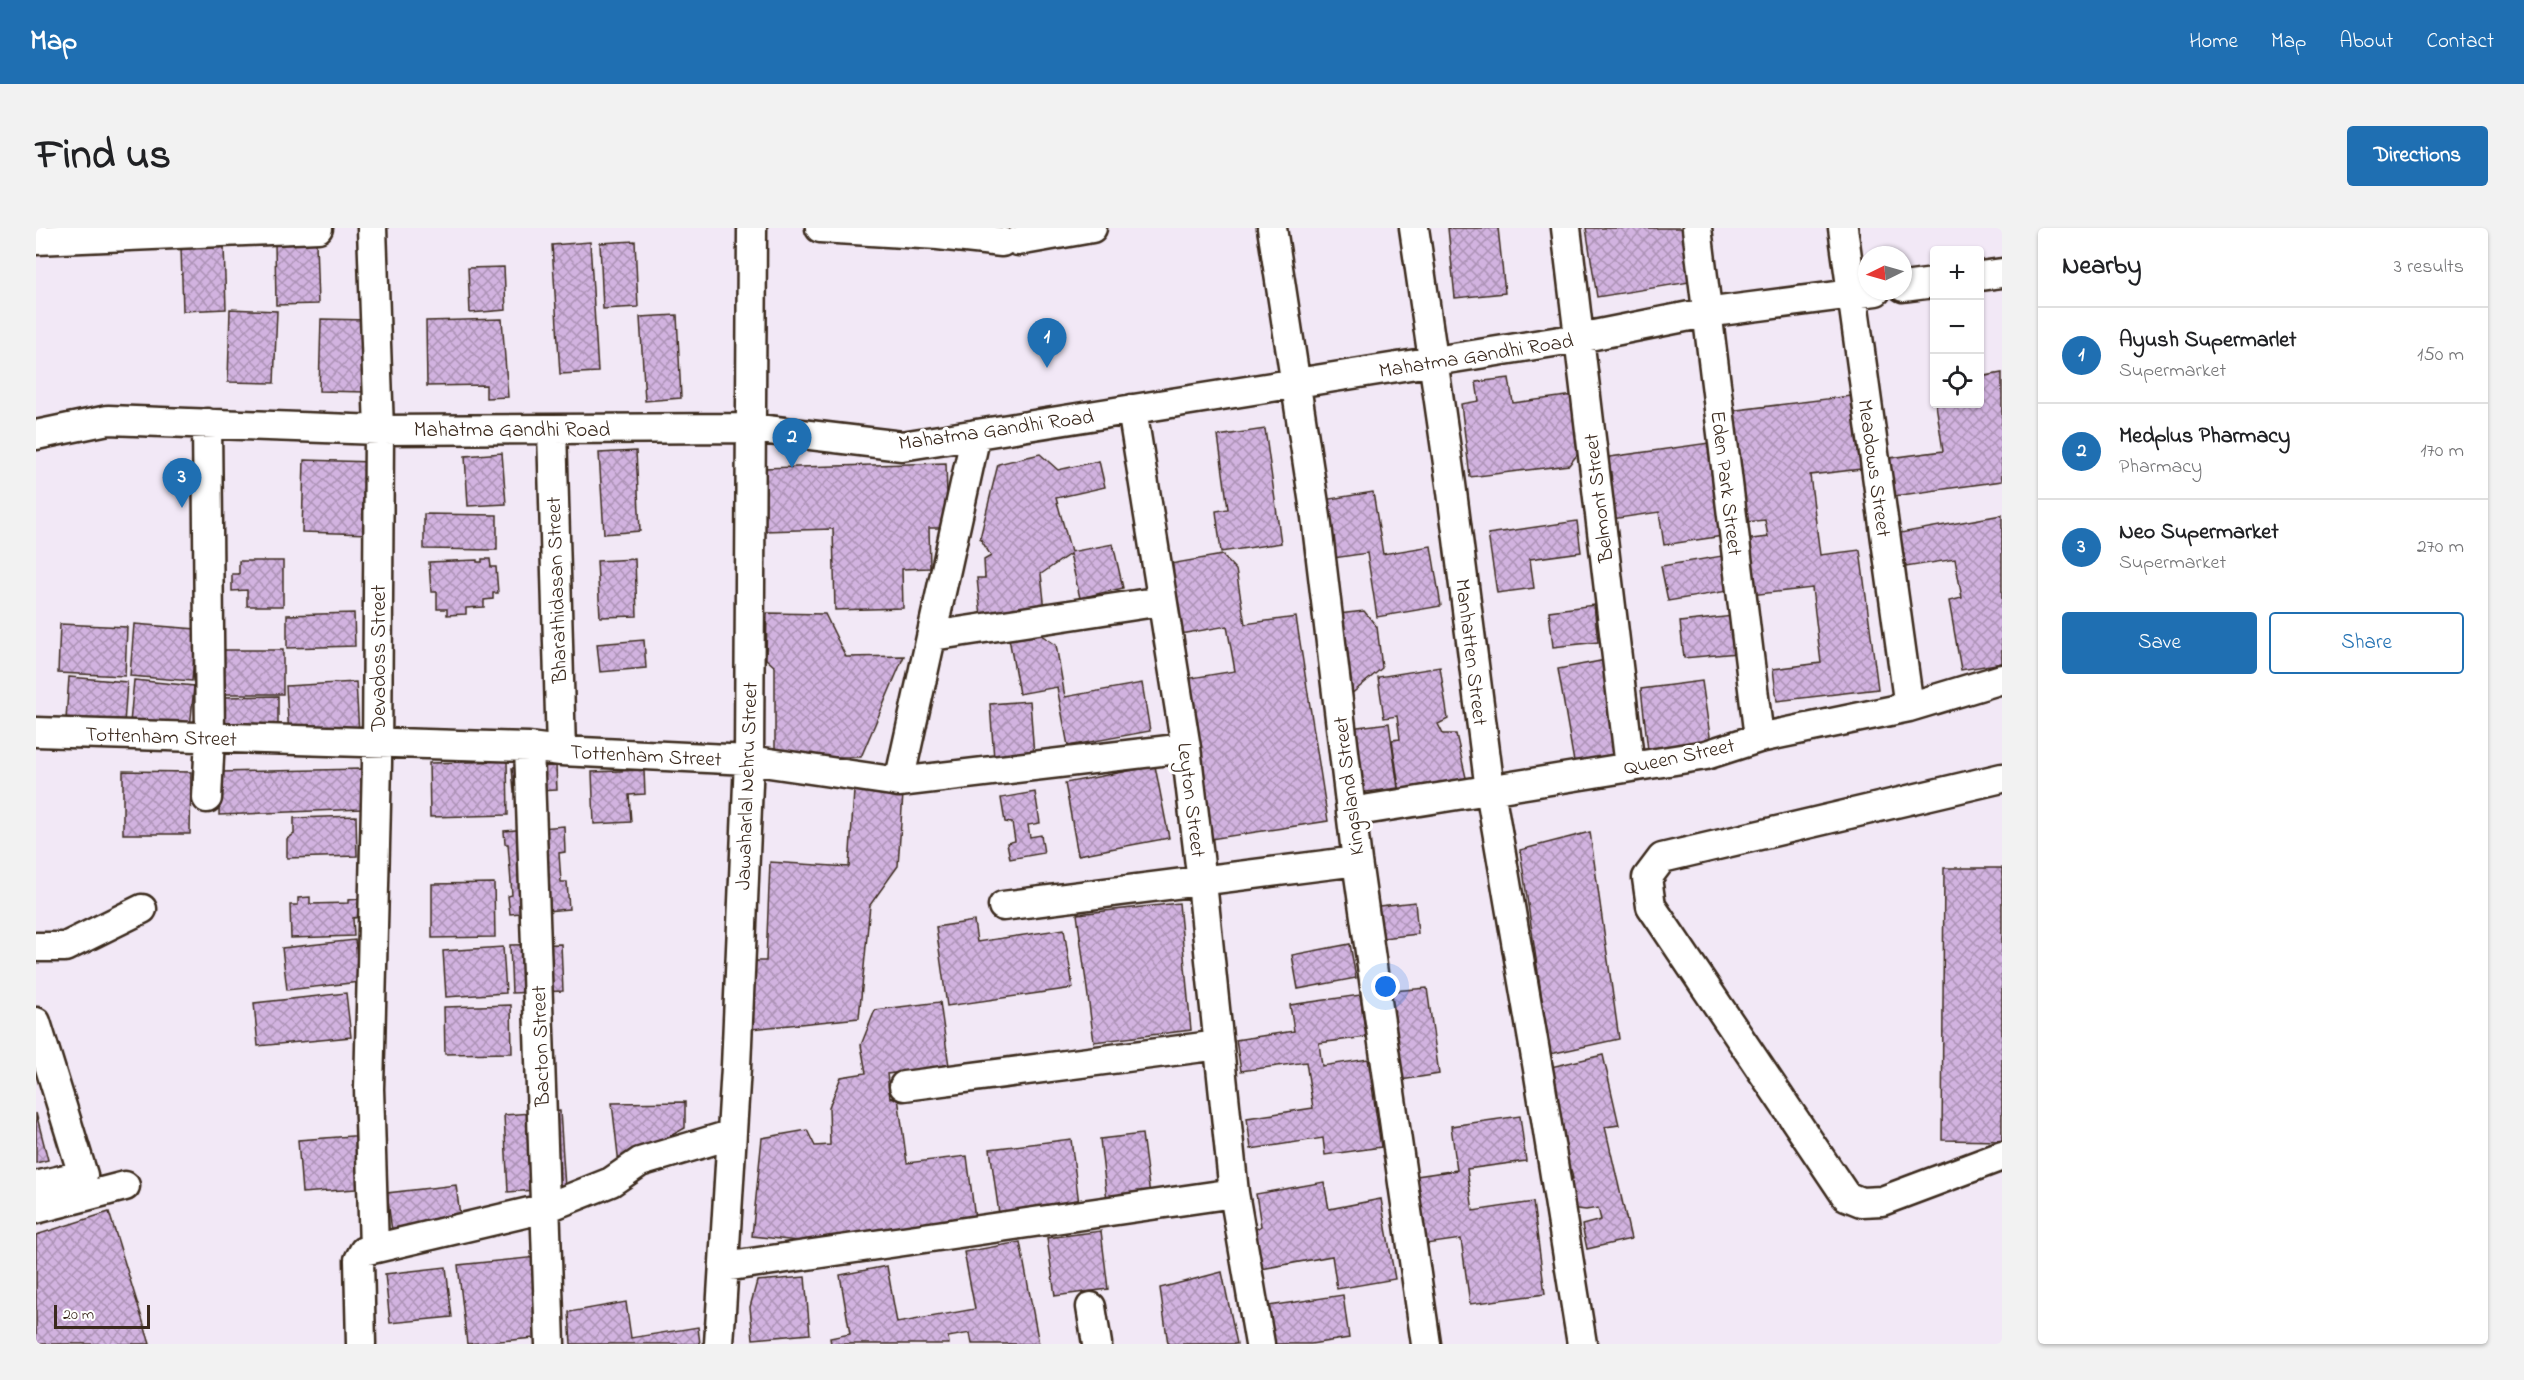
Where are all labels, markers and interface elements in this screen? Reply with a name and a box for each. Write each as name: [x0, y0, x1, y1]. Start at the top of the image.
text: Map: [30, 22, 77, 63]
text: Home: [2189, 27, 2238, 57]
text: Map: [2271, 27, 2306, 57]
text: About: [2339, 27, 2393, 57]
text: Contact: [2426, 27, 2494, 57]
text: Find us: [36, 126, 171, 187]
button: Directions: [2347, 126, 2488, 186]
north arrow: [1858, 246, 1912, 300]
map controls: [1930, 246, 1984, 408]
button: +: [1930, 246, 1984, 300]
text: Nearby: [2062, 248, 2141, 286]
text: 3 results: [2394, 253, 2464, 282]
button: −: [1930, 300, 1984, 354]
pin: 1: [1028, 318, 1066, 368]
text: Ayush Supermarlet: [2119, 325, 2296, 357]
street label: Mahatma Gandhi Road: [1377, 327, 1576, 387]
text: 1: [2078, 341, 2085, 370]
text: 150 m: [2417, 341, 2464, 370]
button: locate: [1930, 354, 1984, 408]
text: Supermarket: [2119, 357, 2226, 386]
street label: Meadows Street: [1849, 397, 1898, 539]
street label: Mahatma Gandhi Road: [897, 402, 1096, 460]
street label: Eden Park Street: [1701, 409, 1749, 557]
street label: Mahatma Gandhi Road: [414, 416, 611, 446]
pin: 2: [772, 418, 812, 468]
text: Medplus Pharmacy: [2119, 421, 2290, 453]
street label: Belmont Street: [1577, 431, 1623, 565]
text: 2: [2077, 437, 2086, 466]
text: 170 m: [2420, 437, 2464, 466]
text: Pharmacy: [2119, 453, 2202, 482]
pin: 3: [162, 458, 202, 508]
street label: Bharathidasan Street: [540, 496, 576, 685]
text: Neo Supermarket: [2119, 517, 2279, 549]
text: 3: [2077, 533, 2086, 562]
text: 270 m: [2417, 533, 2464, 562]
text: Supermarket: [2119, 549, 2226, 578]
street label: Manhatten Street: [1446, 577, 1494, 727]
street label: Devadoss Street: [365, 585, 395, 732]
button: Save: [2062, 612, 2257, 674]
button: Share: [2269, 612, 2464, 674]
street label: Jawaharlal Nehru Street: [729, 681, 767, 891]
street label: Kingsland Street: [1327, 714, 1375, 857]
street label: Tottenham Street: [85, 720, 237, 756]
street label: Queen Street: [1621, 732, 1738, 784]
street label: Tottenham Street: [569, 738, 722, 776]
street label: Leyton Street: [1166, 741, 1212, 860]
your location: [1371, 972, 1400, 1001]
street label: Bacton Street: [525, 985, 559, 1108]
scale bar: [54, 1302, 150, 1330]
text: 20 m: [63, 1303, 94, 1327]

